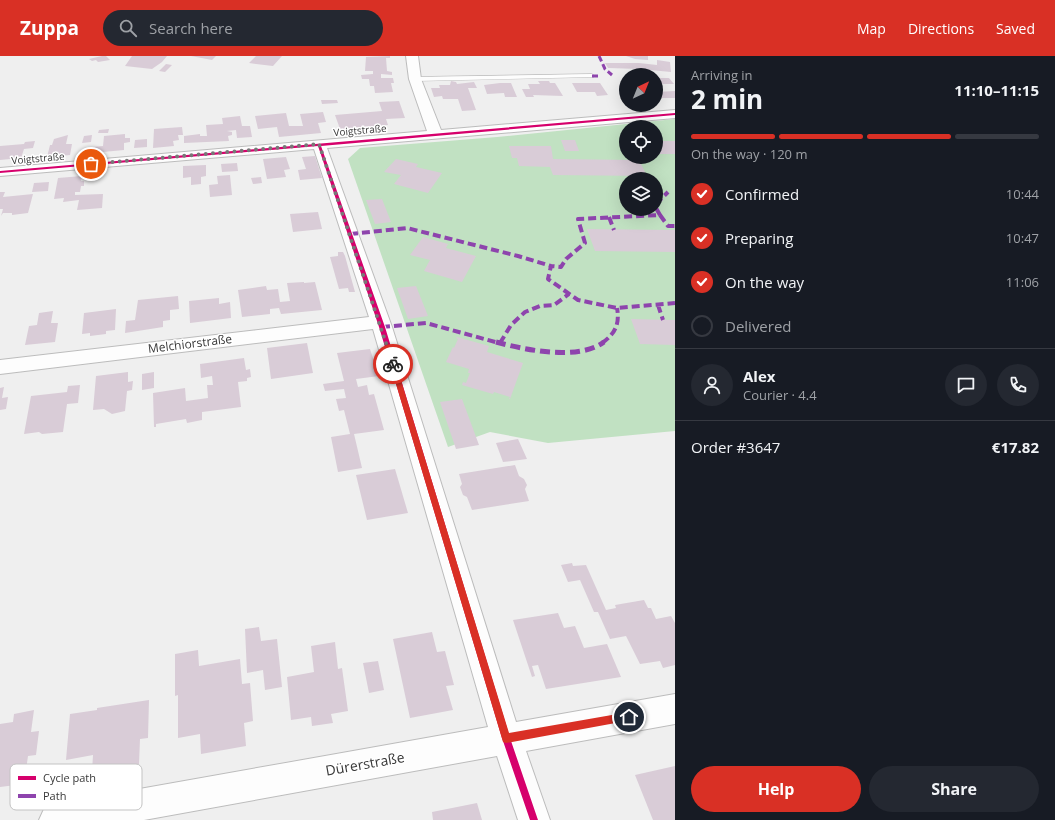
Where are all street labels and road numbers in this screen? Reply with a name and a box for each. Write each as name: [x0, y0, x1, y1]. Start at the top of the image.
street label: Voigtstraße: [333, 121, 388, 139]
street label: Voigtstraße: [11, 149, 66, 167]
street label: Melchiorstraße: [147, 330, 233, 357]
street label: Dürerstraße: [324, 747, 406, 780]

